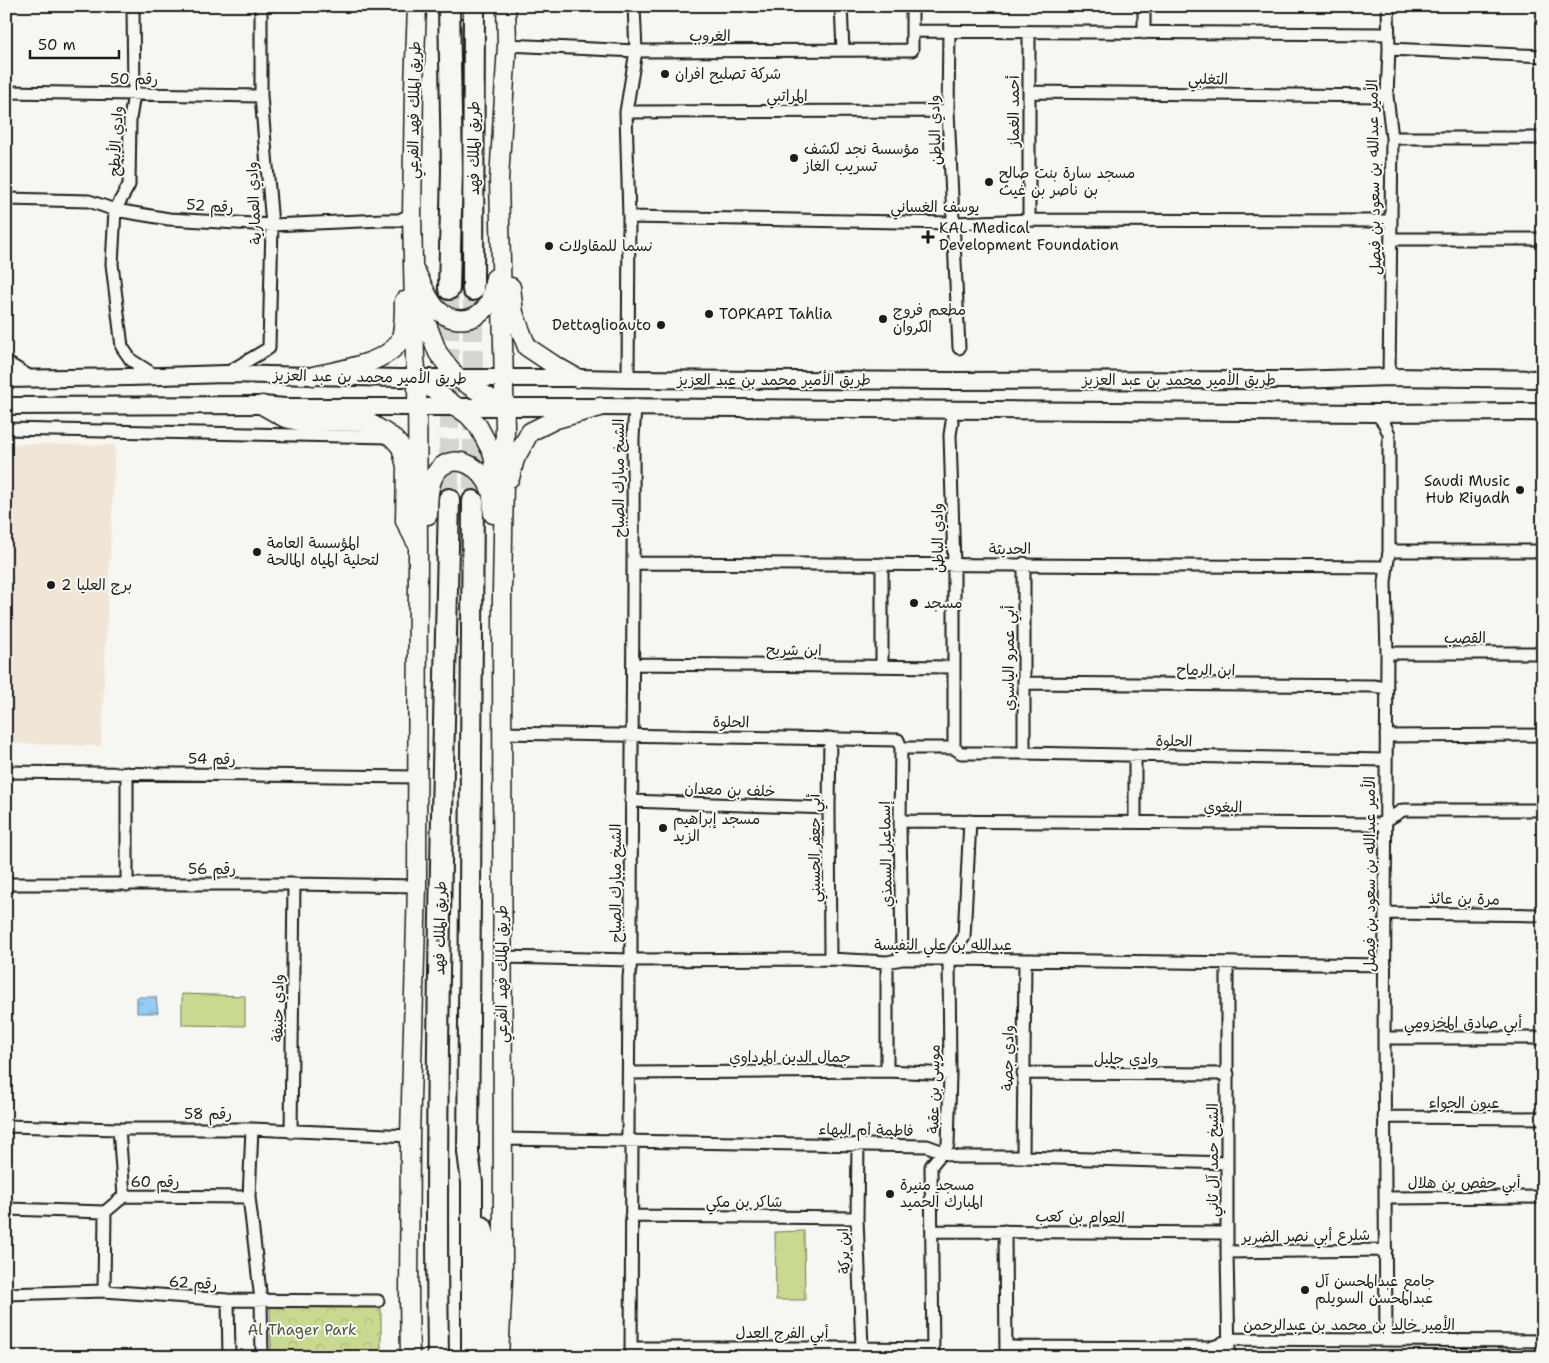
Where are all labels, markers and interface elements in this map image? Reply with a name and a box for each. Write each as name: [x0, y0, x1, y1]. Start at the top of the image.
street label: الغروب: [689, 26, 731, 46]
scale bar: [30, 28, 119, 60]
text: 50 m: [38, 35, 76, 55]
street label: طريق الملك فهد الفرعي: [403, 41, 428, 179]
place label: شركة تصليح افران: [675, 64, 781, 84]
marker: شركة تصليح افران: [659, 68, 671, 80]
street label: رقم 50: [110, 69, 158, 91]
street label: التغلبي: [1188, 69, 1228, 92]
street label: أحمد الغماز: [1004, 75, 1024, 148]
street label: الأمير عبدالله بن سعود بن فيصل: [1362, 79, 1386, 275]
street label: المراتبي: [766, 86, 808, 109]
street label: وادي الباطن: [924, 94, 947, 165]
street label: طريق الملك فهد: [464, 101, 484, 195]
street label: وادي الأبطح: [104, 105, 129, 177]
place label: مؤسسة نجد لكشف تسريب الغاز: [803, 139, 919, 176]
marker: مؤسسة نجد لكشف تسريب الغاز: [788, 152, 800, 164]
street label: وادي العمارية: [242, 161, 267, 245]
place label: مسجد سارة بنت صالح بن ناصر بن غيث: [999, 163, 1135, 200]
marker: مسجد سارة بنت صالح بن ناصر بن غيث: [983, 176, 995, 188]
street label: رقم 52: [186, 194, 234, 220]
street label: يوسف الغساني: [891, 197, 979, 220]
place label: KAL Medical Development Foundation: [939, 218, 1119, 255]
marker: KAL Medical Development Foundation: [921, 230, 935, 244]
place label: نسما للمقاولات: [559, 236, 654, 256]
marker: نسما للمقاولات: [543, 240, 555, 252]
place label: مطعم فروج الكروان: [893, 300, 966, 337]
place label: TOPKAPI Tahlia: [719, 304, 833, 324]
marker: TOPKAPI Tahlia: [703, 308, 715, 320]
marker: مطعم فروج الكروان: [877, 313, 889, 325]
place label: Dettaglioauto: [552, 315, 651, 335]
marker: Dettaglioauto: [655, 319, 667, 331]
street label: طريق الأمير محمد بن عبد العزيز: [271, 365, 467, 389]
street label: طريق الأمير محمد بن عبد العزيز: [675, 370, 871, 390]
street label: طريق الأمير محمد بن عبد العزيز: [1080, 370, 1276, 390]
street label: الشيخ مبارك الصباح: [609, 419, 629, 537]
place label: Saudi Music Hub Riyadh: [1424, 471, 1510, 508]
marker: Saudi Music Hub Riyadh: [1514, 484, 1526, 496]
street label: وادي الباطن: [927, 503, 950, 573]
place label: المؤسسة العامة لتحلية المياه المالحة: [267, 533, 379, 570]
street label: الحديثة: [989, 539, 1031, 559]
marker: المؤسسة العامة لتحلية المياه المالحة: [251, 546, 263, 558]
place label: برج العليا 2: [61, 575, 132, 595]
marker: برج العليا 2: [45, 579, 57, 591]
place label: مسجد: [924, 593, 963, 613]
marker: مسجد: [908, 597, 920, 609]
street label: أبي عمرو الياسري: [999, 605, 1022, 711]
street label: القصب: [1444, 628, 1486, 648]
street label: ابن شريح: [766, 640, 822, 660]
street label: ابن الرماح: [1176, 659, 1236, 681]
street label: الحلوة: [712, 712, 750, 732]
street label: الحلوة: [1155, 731, 1193, 751]
street label: رقم 54: [188, 749, 236, 771]
street label: الأمير عبدالله بن سعود بن فيصل: [1360, 776, 1380, 972]
street label: خلف بن معدان: [684, 778, 776, 802]
street label: أبي جعفر الحسيني: [805, 793, 828, 902]
street label: البغوي: [1203, 797, 1242, 818]
street label: إسماعيل السمذي: [875, 801, 898, 907]
place label: مسجد إبراهيم الزيد: [673, 809, 760, 846]
marker: مسجد إبراهيم الزيد: [657, 822, 669, 834]
street label: الشيخ مبارك الصباح: [606, 824, 626, 942]
street label: رقم 56: [188, 859, 236, 881]
street label: طريق الملك فهد: [429, 881, 451, 975]
street label: مرة بن عائذ: [1428, 888, 1500, 910]
street label: طريق الملك فهد الفرعي: [492, 905, 515, 1043]
street label: عبدالله بن علي النفيسة: [874, 935, 1012, 958]
street label: وادي حنيفة: [267, 974, 290, 1042]
street label: أبي صادق المخزومي: [1404, 1013, 1522, 1036]
street label: وادي جصة: [997, 1025, 1020, 1091]
street label: موسى بن عقبة: [923, 1044, 945, 1134]
street label: جمال الدين المرداوي: [729, 1047, 851, 1068]
street label: وادي جليل: [1094, 1049, 1158, 1070]
street label: عيون الجواء: [1429, 1093, 1499, 1113]
street label: الشيخ حمد آل ثاني: [1203, 1103, 1226, 1217]
street label: رقم 58: [184, 1104, 232, 1126]
street label: فاطمة أم البهاء: [818, 1119, 914, 1142]
street label: رقم 60: [130, 1172, 180, 1194]
street label: أبي حفص بن هلال: [1408, 1173, 1521, 1196]
place label: مسجد منيرة المبارك الحميد: [900, 1175, 983, 1212]
marker: مسجد منيرة المبارك الحميد: [884, 1188, 896, 1200]
street label: شاكر بن مكي: [706, 1192, 782, 1215]
street label: العوام بن كعب: [1035, 1206, 1125, 1230]
street label: شلرع أبي نصر الضرير: [1240, 1225, 1370, 1250]
street label: ابن بركة: [833, 1228, 855, 1274]
street label: رقم 62: [168, 1271, 218, 1297]
place label: جامع عبدالمحسن آل عبدالمحسن السويلم: [1315, 1271, 1435, 1310]
marker: جامع عبدالمحسن آل عبدالمحسن السويلم: [1299, 1284, 1311, 1296]
street label: الأمير خالد بن محمد بن عبدالرحمن: [1243, 1315, 1455, 1335]
park label: Al Thager Park: [247, 1320, 357, 1340]
street label: أبي الفرج العدل: [736, 1323, 829, 1346]

